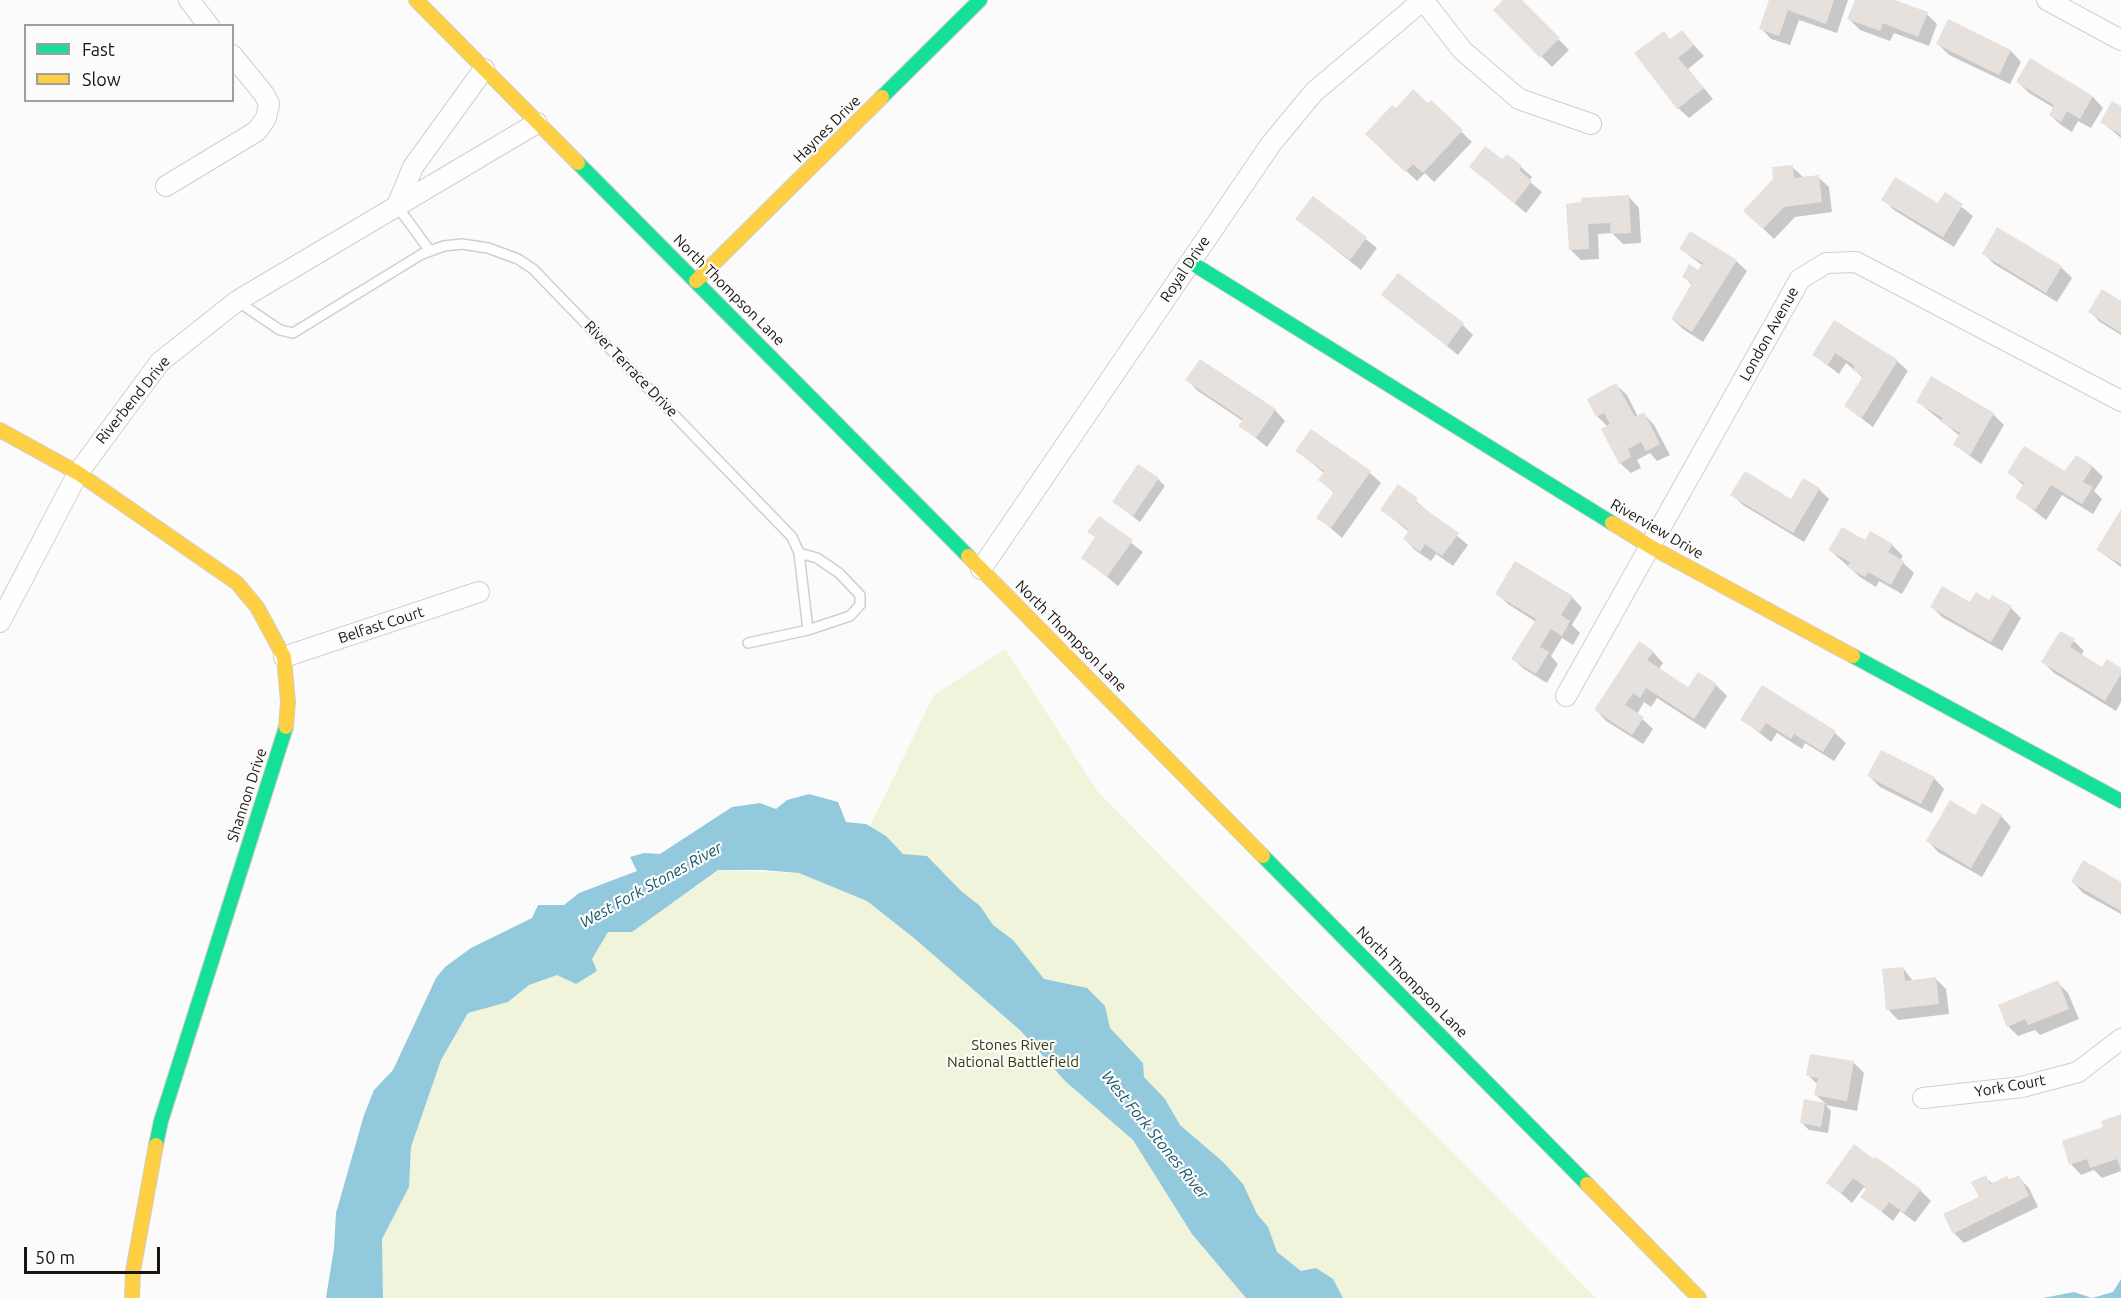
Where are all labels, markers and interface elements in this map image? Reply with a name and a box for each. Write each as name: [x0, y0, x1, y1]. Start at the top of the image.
legend: [24, 24, 234, 102]
text: Fast: [82, 39, 115, 59]
text: Slow: [82, 69, 121, 89]
street label: Haynes Drive: [790, 92, 864, 166]
street label: North Thompson Lane: [670, 231, 788, 349]
street label: Royal Drive: [1156, 233, 1214, 305]
street label: London Avenue: [1736, 284, 1802, 384]
street label: River Terrace Drive: [581, 317, 681, 421]
street label: Riverbend Drive: [92, 353, 174, 447]
street label: Riverview Drive: [1607, 495, 1707, 563]
street label: North Thompson Lane: [1012, 577, 1130, 695]
street label: Belfast Court: [336, 603, 426, 647]
street label: Shannon Drive: [223, 746, 271, 844]
water label: West Fork Stones River: [577, 838, 725, 932]
street label: North Thompson Lane: [1353, 923, 1471, 1041]
park label: Stones River National Battlefield: [947, 1036, 1079, 1071]
water label: West Fork Stones River: [1097, 1067, 1213, 1203]
street label: York Court: [1973, 1071, 2047, 1101]
scale bar: [27, 1235, 164, 1273]
text: 50 m: [35, 1247, 75, 1267]

